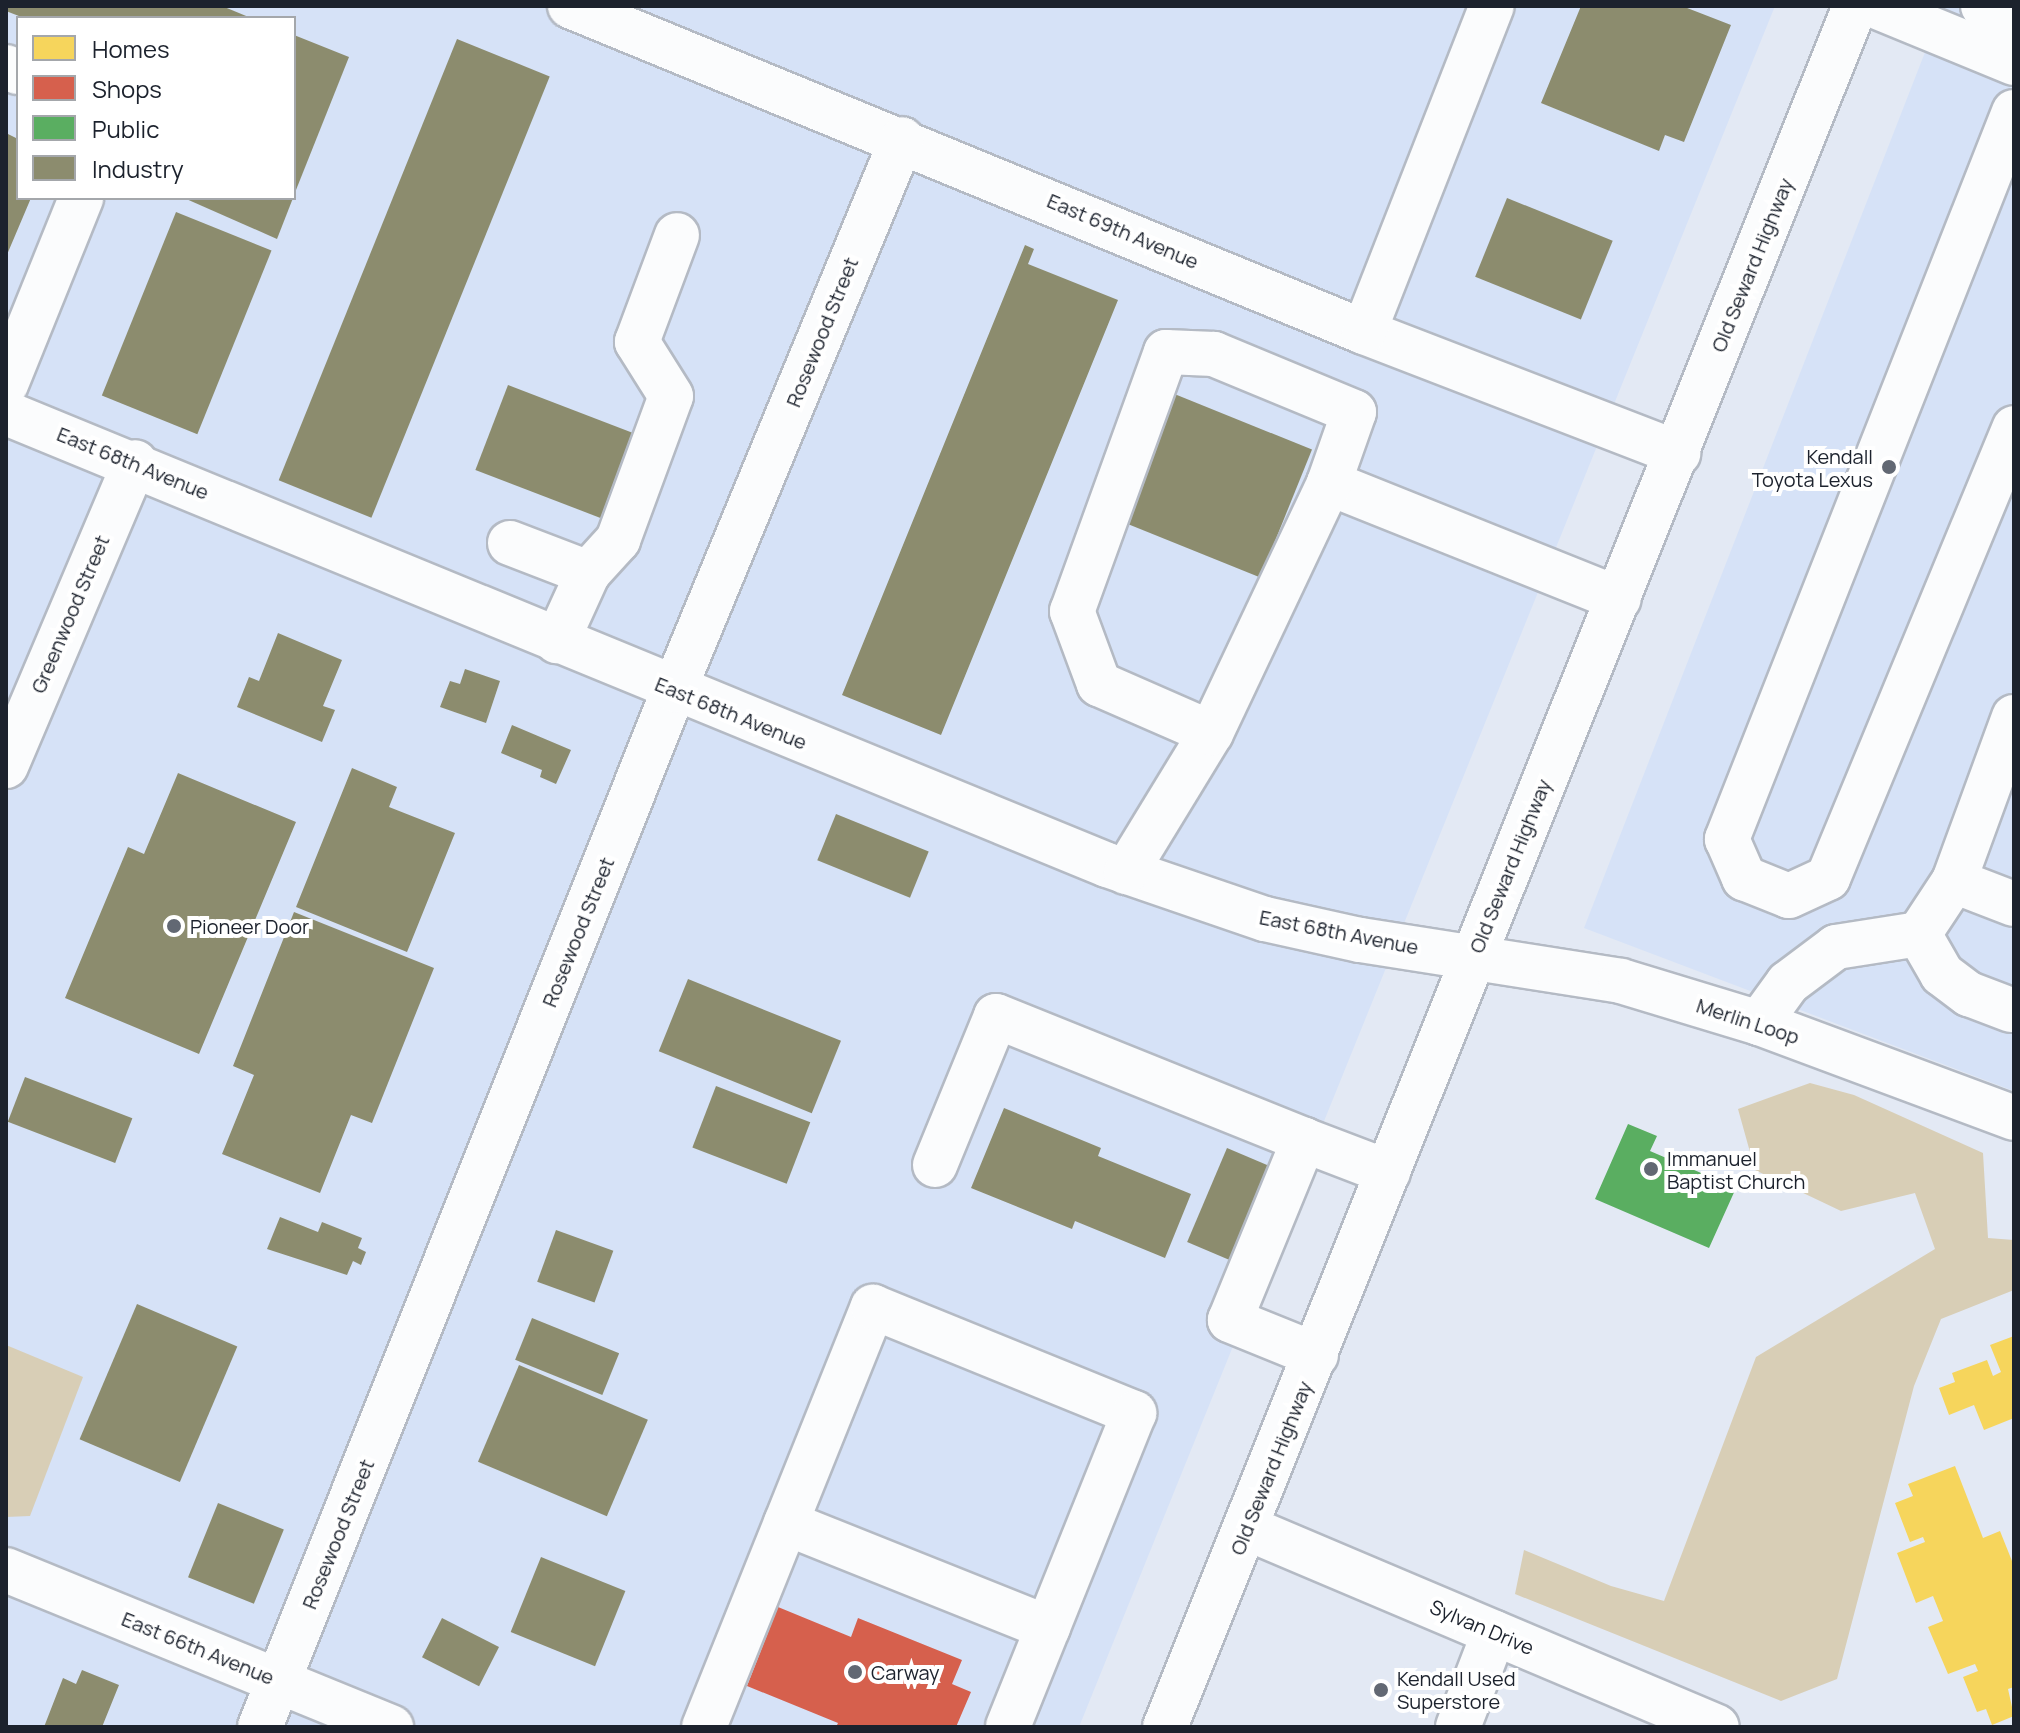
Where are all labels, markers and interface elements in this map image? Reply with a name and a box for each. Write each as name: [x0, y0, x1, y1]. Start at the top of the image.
legend: [16, 16, 296, 200]
text: Homes: [92, 32, 170, 65]
text: Shops: [92, 72, 162, 105]
text: Public: [92, 112, 159, 145]
text: Industry: [92, 152, 184, 185]
street label: Old Seward Highway: [1706, 175, 1798, 355]
street label: East 69th Avenue: [1044, 188, 1202, 274]
street label: Rosewood Street: [781, 254, 863, 410]
street label: East 68th Avenue: [54, 422, 212, 504]
place label: Kendall Toyota Lexus: [1752, 444, 1873, 491]
marker: Kendall Toyota Lexus: [1880, 458, 1898, 476]
street label: Greenwood Street: [26, 531, 114, 697]
street label: East 68th Avenue: [652, 672, 810, 754]
street label: Old Seward Highway: [1464, 776, 1556, 956]
street label: Rosewood Street: [537, 854, 619, 1010]
street label: East 68th Avenue: [1257, 905, 1421, 959]
place label: Pioneer Door: [190, 914, 309, 938]
marker: Pioneer Door: [165, 917, 183, 935]
street label: Merlin Loop: [1694, 993, 1802, 1049]
place label: Immanuel Baptist Church: [1667, 1146, 1805, 1193]
marker: Immanuel Baptist Church: [1642, 1160, 1660, 1178]
street label: Old Seward Highway: [1225, 1378, 1317, 1558]
street label: Rosewood Street: [297, 1456, 379, 1612]
street label: Sylvan Drive: [1426, 1594, 1538, 1660]
street label: East 66th Avenue: [118, 1606, 278, 1690]
place label: Carway: [871, 1660, 939, 1684]
marker: Carway: [846, 1663, 864, 1681]
place label: Kendall Used Superstore: [1397, 1666, 1516, 1713]
marker: Kendall Used Superstore: [1372, 1681, 1390, 1699]

